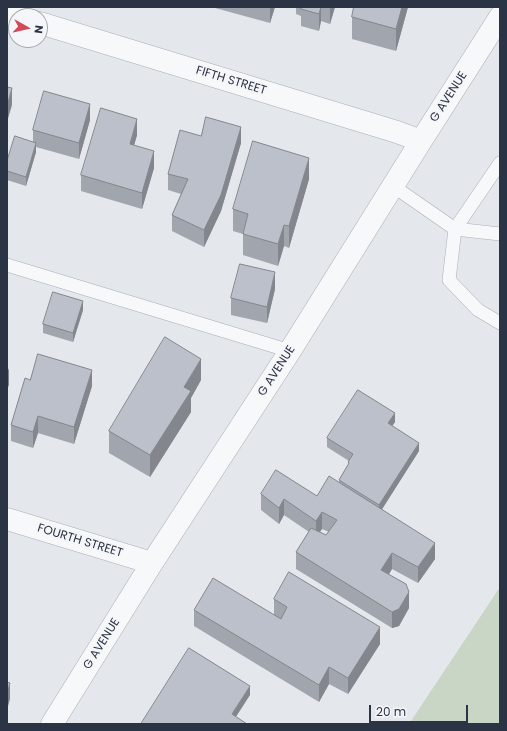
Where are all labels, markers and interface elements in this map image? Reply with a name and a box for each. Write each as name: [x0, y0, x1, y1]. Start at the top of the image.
north arrow: [8, 8, 48, 48]
text: N: [30, 24, 47, 35]
street label: FIFTH STREET: [194, 63, 268, 99]
street label: G AVENUE: [427, 69, 471, 125]
street label: G AVENUE: [255, 343, 299, 399]
street label: FOURTH STREET: [36, 521, 124, 561]
street label: G AVENUE: [81, 616, 123, 672]
scale bar: [371, 697, 470, 723]
text: 20 m: [376, 703, 406, 720]

